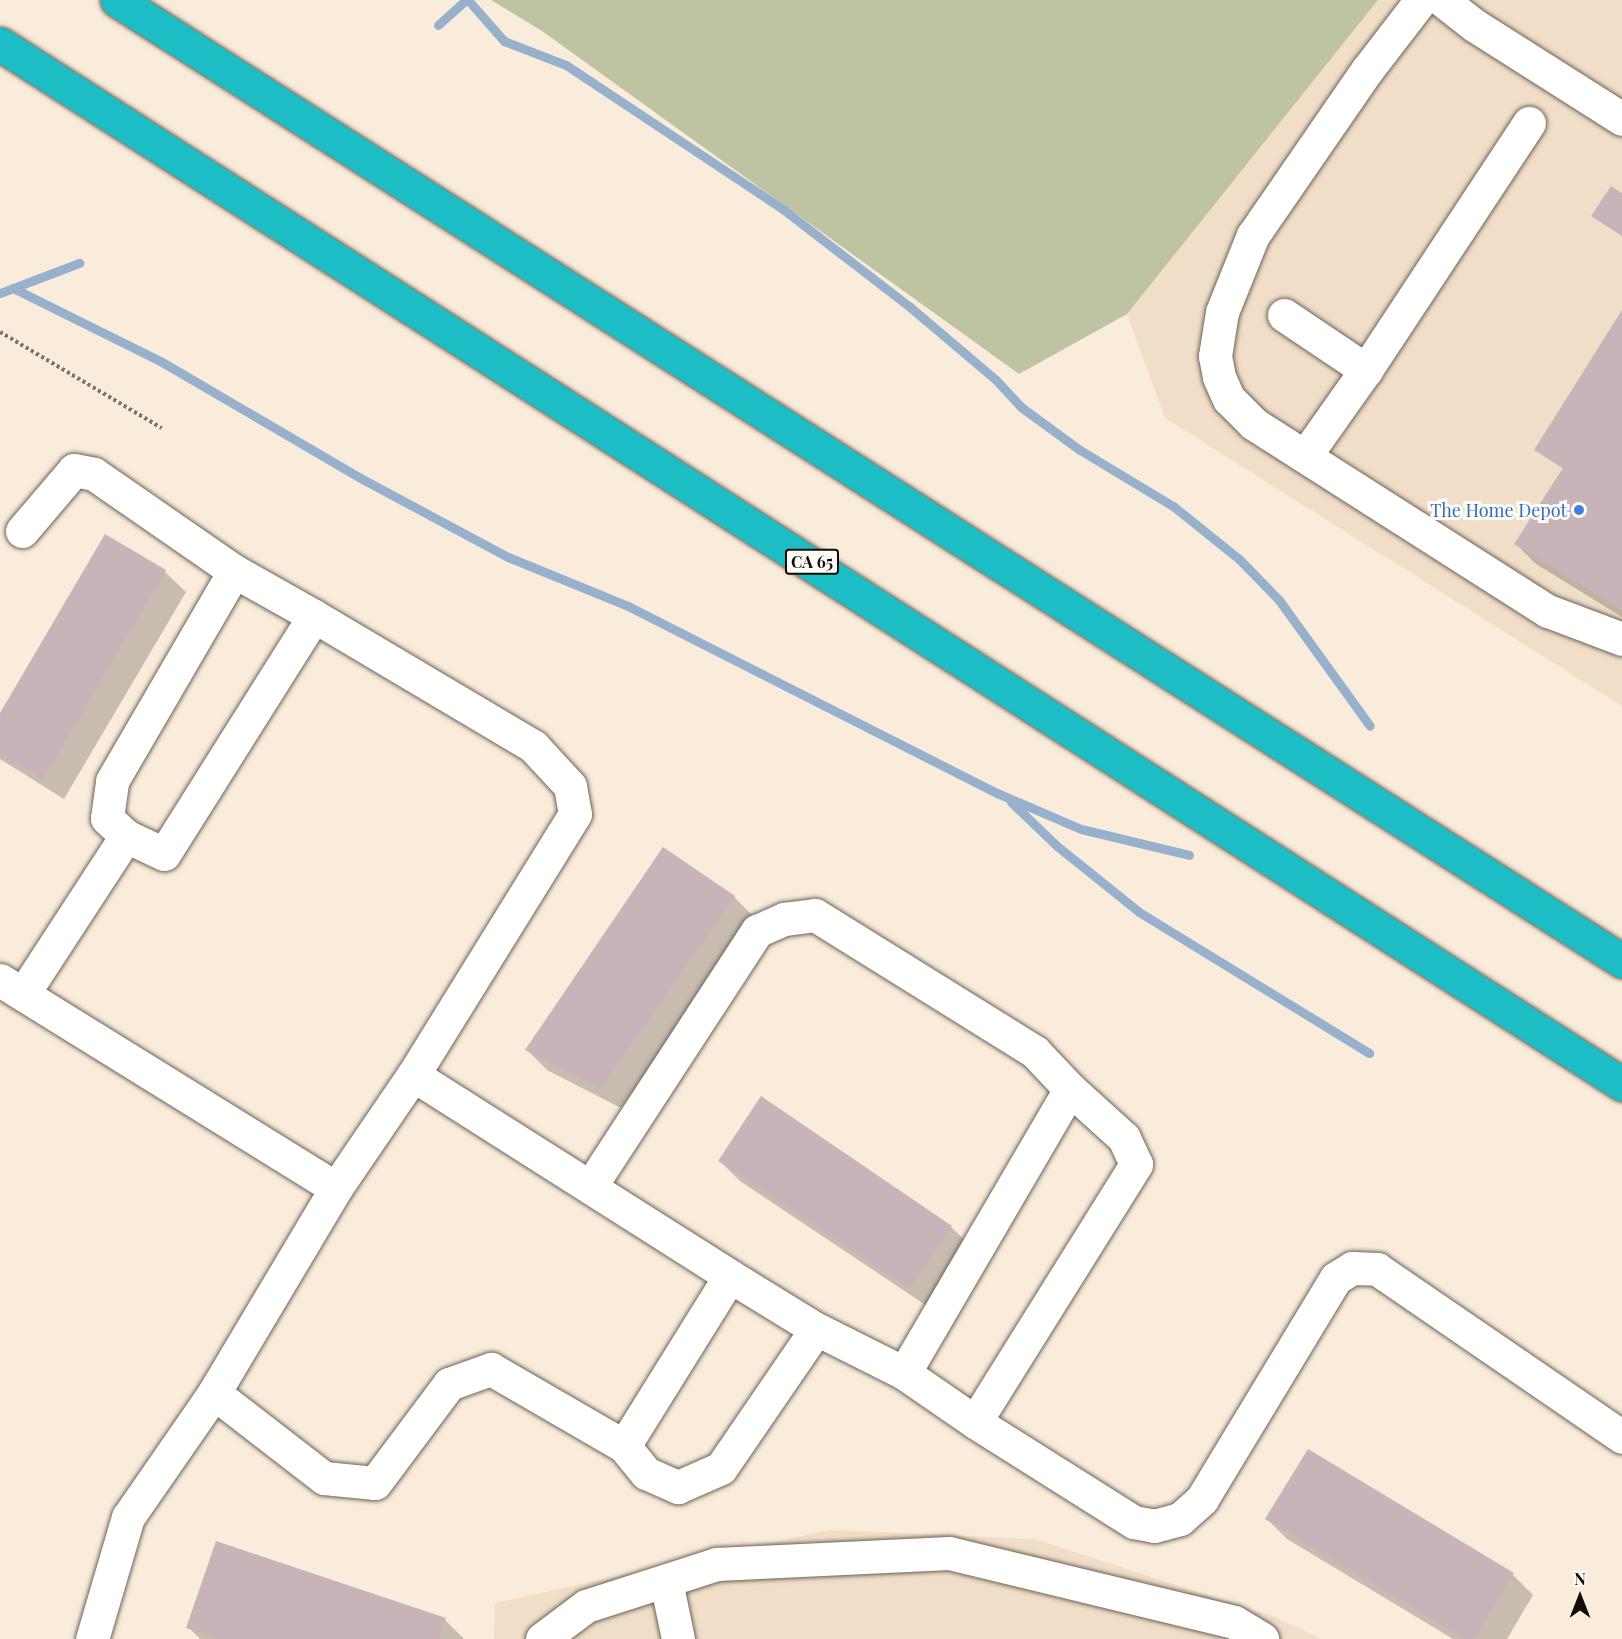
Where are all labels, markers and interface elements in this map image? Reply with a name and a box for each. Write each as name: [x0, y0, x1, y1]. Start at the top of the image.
place label: The Home Depot: [1430, 499, 1567, 521]
marker: The Home Depot: [1572, 503, 1586, 517]
road number: CA 65: [785, 549, 839, 575]
north arrow: [1550, 1567, 1610, 1627]
text: N: [1574, 1568, 1586, 1589]

